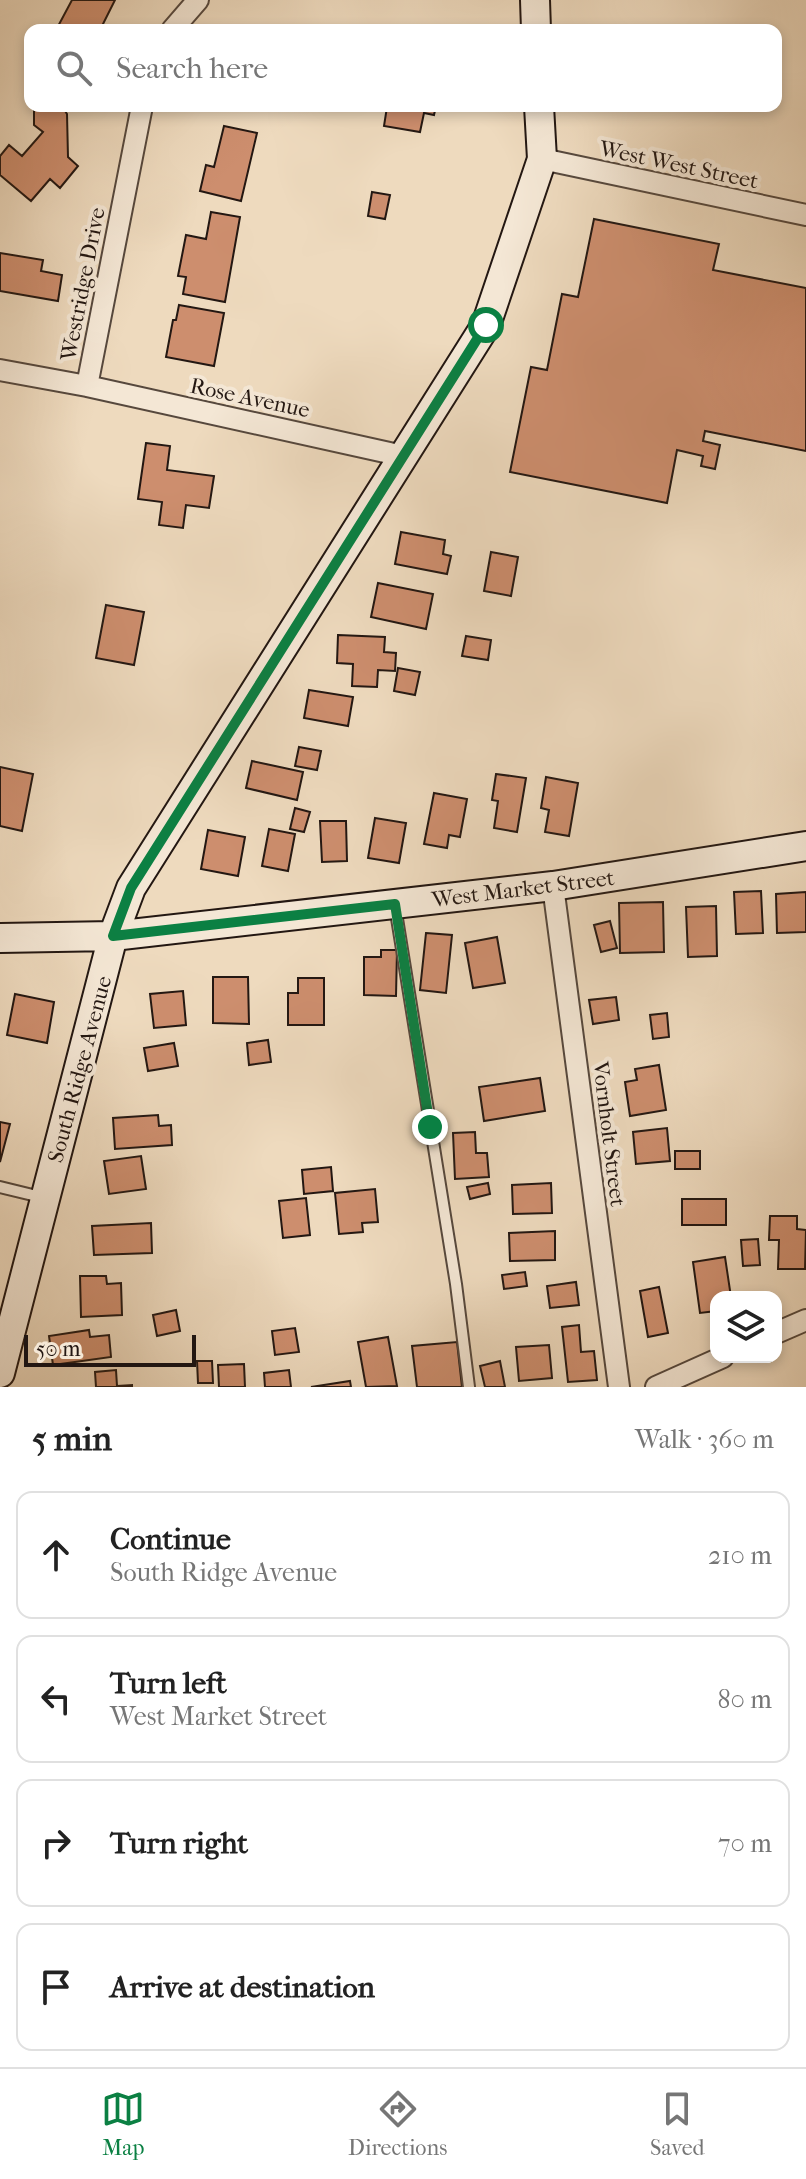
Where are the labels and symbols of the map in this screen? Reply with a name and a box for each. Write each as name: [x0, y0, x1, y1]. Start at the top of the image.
street label: West West Street: [596, 135, 761, 195]
street label: Westridge Drive: [55, 205, 111, 364]
route start: [468, 307, 504, 343]
street label: Rose Avenue: [188, 373, 312, 423]
street label: West Market Street: [429, 865, 616, 913]
street label: South Ridge Avenue: [43, 973, 117, 1165]
street label: Vornholt Street: [587, 1059, 631, 1208]
route end: [412, 1109, 448, 1145]
scale bar: [24, 1331, 196, 1367]

